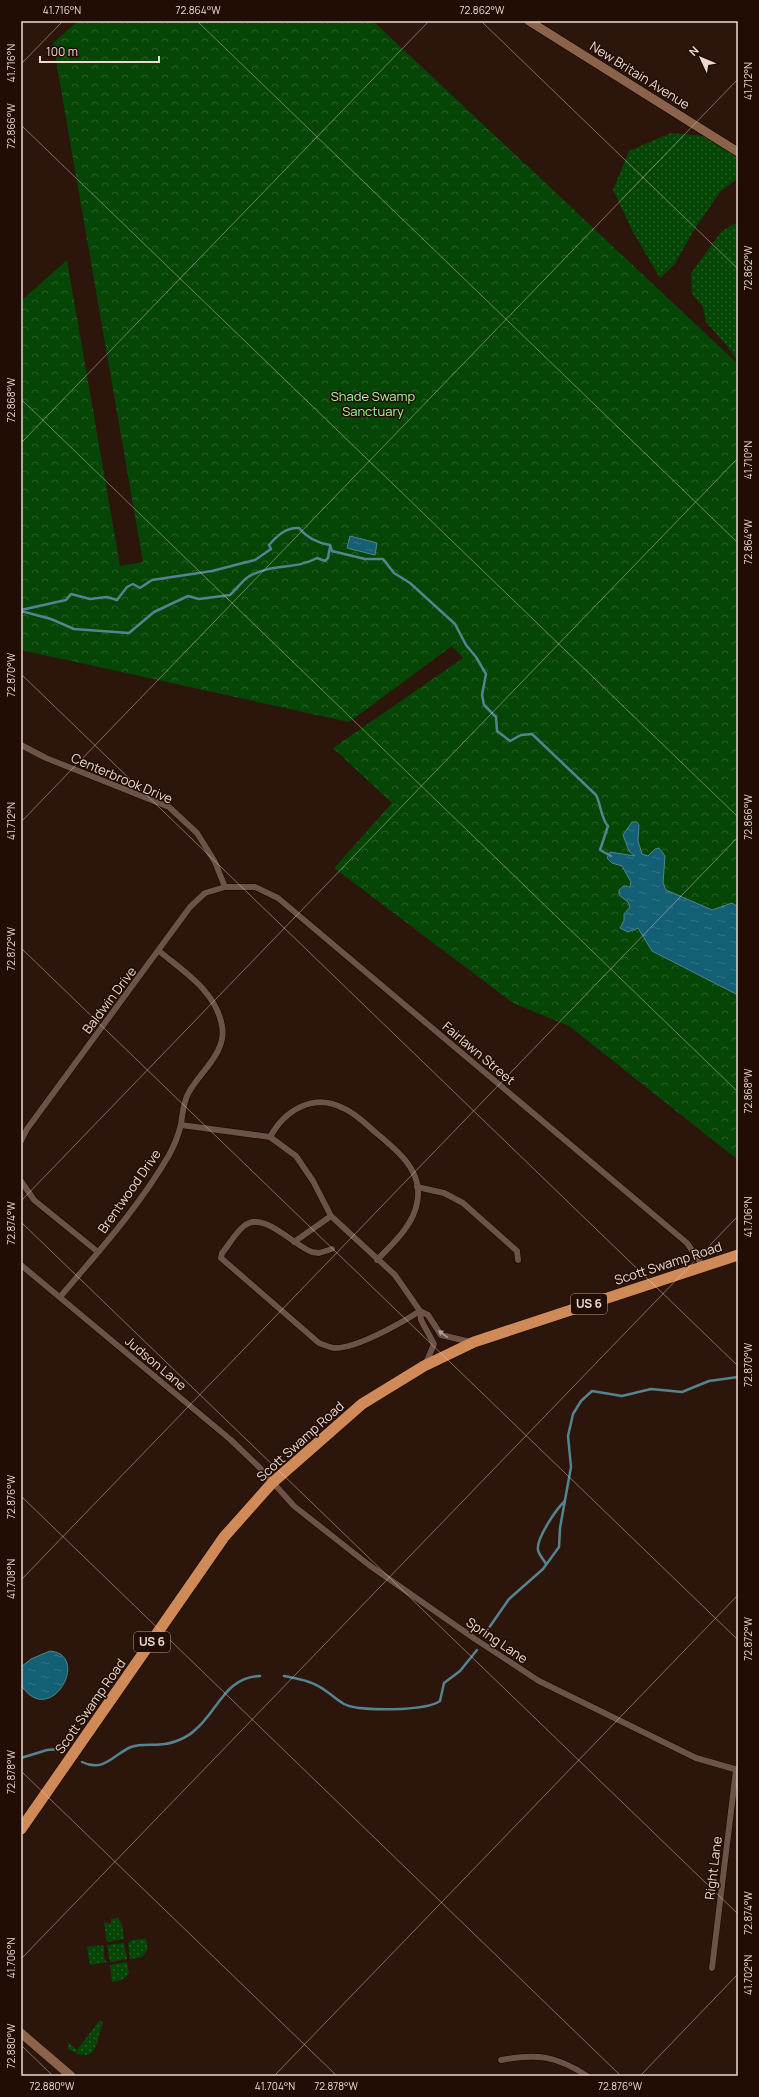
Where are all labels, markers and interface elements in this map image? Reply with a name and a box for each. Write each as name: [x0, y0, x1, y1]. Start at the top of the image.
text: 41.716°N: [43, 3, 81, 17]
text: 72.864°W: [175, 3, 221, 17]
text: 72.862°W: [460, 3, 505, 17]
scale bar: [40, 38, 159, 64]
street label: New Britain Avenue: [587, 38, 693, 112]
north arrow: [681, 38, 721, 78]
text: 100 m: [46, 43, 78, 60]
text: 41.716°N: [4, 44, 18, 82]
text: 41.712°N: [741, 62, 755, 100]
text: 72.866°W: [4, 103, 18, 149]
text: 72.862°W: [741, 245, 755, 290]
text: 72.868°W: [4, 377, 18, 422]
park label: Shade Swamp Sanctuary: [331, 387, 416, 420]
text: 41.710°N: [741, 441, 755, 479]
text: 72.864°W: [741, 519, 755, 565]
text: 72.870°W: [4, 652, 18, 697]
street label: Centerbrook Drive: [68, 748, 176, 808]
text: 72.866°W: [741, 794, 755, 840]
text: 41.712°N: [4, 802, 18, 840]
text: 72.872°W: [4, 927, 18, 971]
street label: Baldwin Drive: [78, 962, 140, 1037]
street label: Fairlawn Street: [439, 1017, 519, 1089]
text: 72.868°W: [741, 1068, 755, 1113]
street label: Brentwood Drive: [93, 1145, 165, 1237]
text: 41.706°N: [741, 1197, 755, 1237]
text: 72.874°W: [4, 1201, 18, 1245]
street label: Scott Swamp Road: [612, 1237, 724, 1289]
road number: US 6: [571, 1294, 607, 1314]
one-way arrow: [437, 1330, 448, 1338]
street label: Judson Lane: [121, 1332, 191, 1394]
text: 72.870°W: [741, 1342, 755, 1387]
street label: Scott Swamp Road: [252, 1397, 348, 1485]
text: 72.876°W: [4, 1474, 18, 1519]
text: 41.708°N: [4, 1559, 18, 1599]
street label: Spring Lane: [463, 1613, 532, 1667]
text: 72.872°W: [741, 1617, 755, 1661]
road number: US 6: [134, 1632, 170, 1652]
street label: Scott Swamp Road: [51, 1655, 129, 1757]
text: 72.878°W: [4, 1749, 18, 1794]
street label: Right Lane: [700, 1835, 726, 1901]
text: 72.874°W: [741, 1891, 755, 1935]
text: 41.706°N: [4, 1938, 18, 1978]
text: 41.702°N: [741, 1955, 755, 1995]
text: 72.880°W: [4, 2023, 18, 2068]
text: 72.880°W: [30, 2079, 75, 2093]
text: 41.704°N: [255, 2079, 295, 2093]
text: 72.878°W: [314, 2079, 359, 2093]
text: 72.876°W: [598, 2079, 643, 2093]

